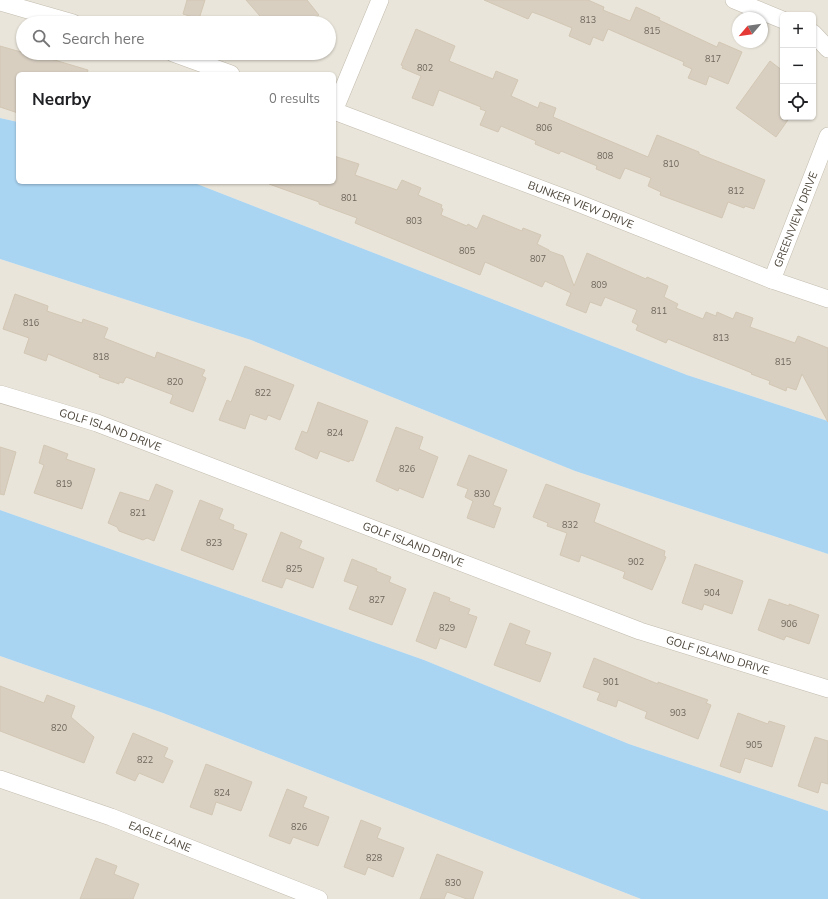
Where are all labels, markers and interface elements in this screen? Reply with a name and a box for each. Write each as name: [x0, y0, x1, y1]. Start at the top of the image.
north arrow: [732, 12, 768, 48]
map controls: [780, 12, 816, 120]
button: +: [780, 12, 816, 48]
house number: 813: [580, 14, 596, 25]
search box: [16, 16, 336, 60]
house number: 815: [644, 25, 661, 36]
icon: search: [30, 27, 52, 49]
text: Search here: [62, 29, 144, 48]
button: −: [780, 48, 816, 84]
house number: 817: [705, 53, 721, 64]
house number: 802: [417, 62, 433, 73]
button: locate: [780, 84, 816, 120]
text: Nearby: [32, 88, 91, 109]
text: 0 results: [269, 90, 320, 106]
house number: 806: [536, 122, 552, 133]
house number: 808: [597, 150, 613, 161]
house number: 810: [663, 158, 679, 169]
street label: GREENVIEW DRIVE: [771, 169, 821, 269]
street label: BUNKER VIEW DRIVE: [526, 178, 636, 231]
house number: 812: [728, 185, 744, 196]
house number: 801: [341, 192, 357, 203]
house number: 803: [406, 215, 422, 226]
house number: 805: [459, 245, 476, 256]
house number: 807: [530, 253, 546, 264]
house number: 809: [591, 279, 607, 290]
house number: 811: [651, 305, 667, 316]
house number: 816: [23, 317, 39, 328]
house number: 813: [713, 332, 729, 343]
house number: 818: [93, 351, 109, 362]
house number: 815: [775, 356, 792, 367]
house number: 820: [167, 376, 183, 387]
house number: 822: [255, 387, 271, 398]
street label: GOLF ISLAND DRIVE: [58, 405, 163, 454]
house number: 824: [327, 427, 344, 438]
house number: 826: [399, 463, 415, 474]
house number: 819: [56, 478, 72, 489]
house number: 830: [474, 488, 490, 499]
house number: 821: [130, 507, 146, 518]
street label: GOLF ISLAND DRIVE: [361, 518, 466, 570]
house number: 832: [562, 519, 578, 530]
house number: 823: [206, 537, 222, 548]
house number: 902: [628, 556, 644, 567]
house number: 825: [286, 563, 303, 574]
house number: 904: [704, 587, 721, 598]
house number: 827: [369, 594, 385, 605]
house number: 906: [781, 618, 797, 629]
house number: 829: [439, 622, 455, 633]
street label: GOLF ISLAND DRIVE: [664, 632, 771, 677]
house number: 901: [603, 676, 619, 687]
house number: 903: [670, 707, 686, 718]
house number: 820: [51, 722, 67, 733]
house number: 905: [746, 739, 763, 750]
house number: 822: [137, 754, 153, 765]
house number: 824: [214, 787, 231, 798]
street label: EAGLE LANE: [127, 818, 193, 855]
house number: 826: [291, 821, 307, 832]
house number: 828: [366, 852, 382, 863]
house number: 830: [445, 877, 461, 888]

